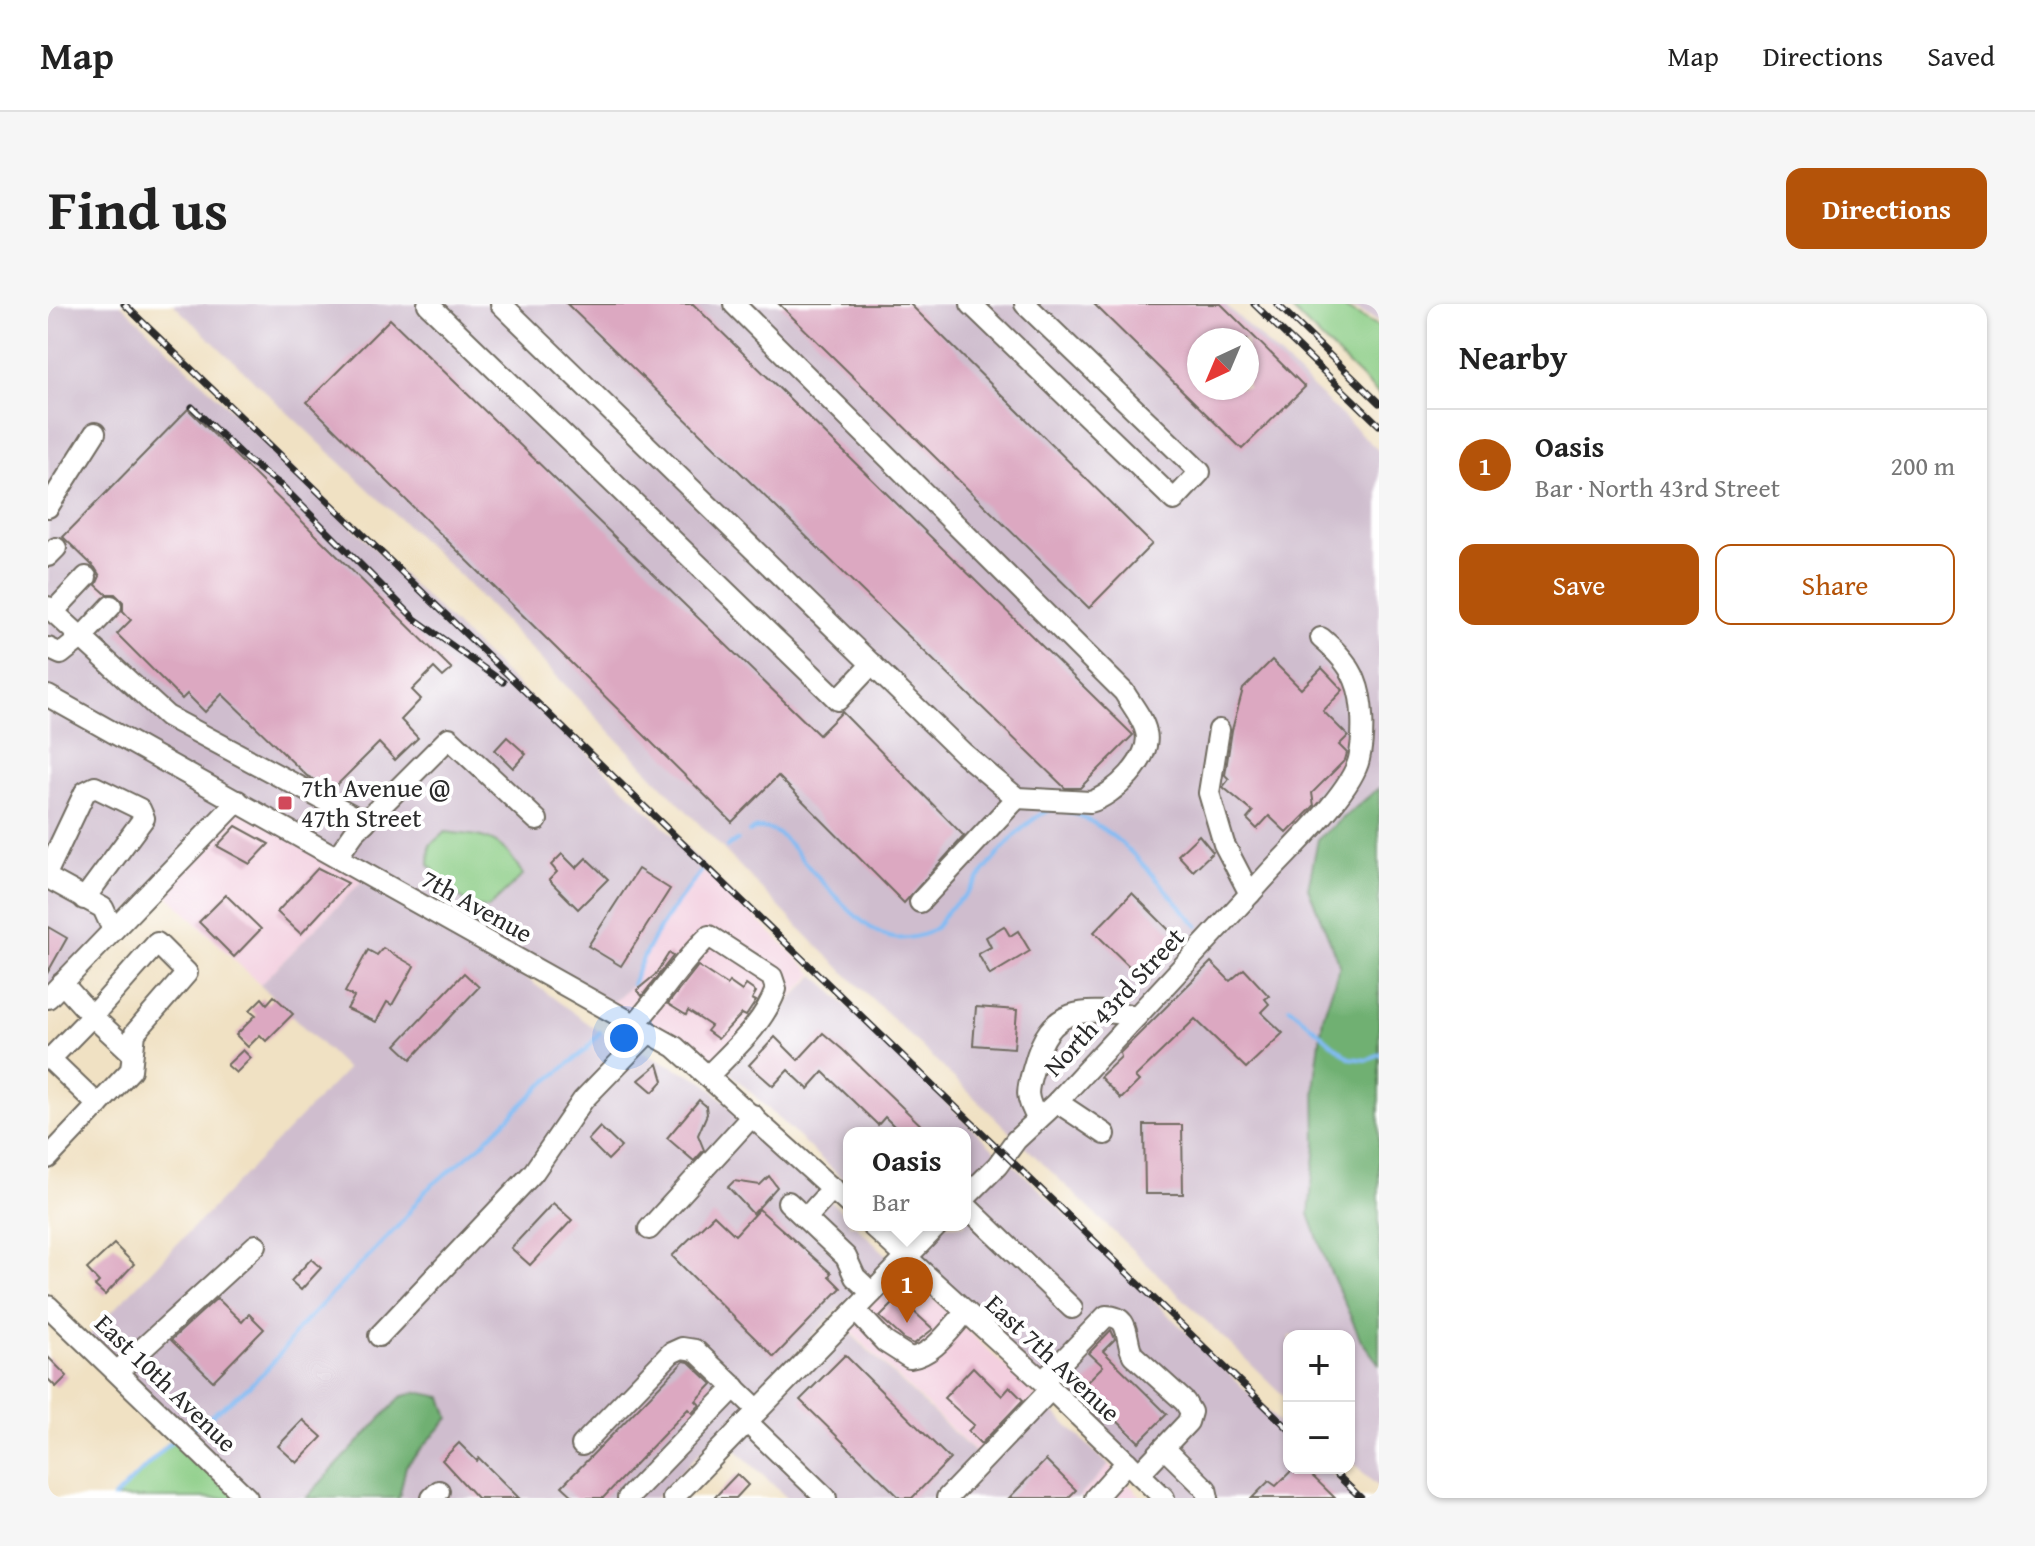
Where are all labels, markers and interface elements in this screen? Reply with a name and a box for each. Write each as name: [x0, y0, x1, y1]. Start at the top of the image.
text: Map: [40, 27, 114, 83]
text: Map: [1667, 35, 1719, 76]
text: Directions: [1763, 35, 1883, 76]
text: Saved: [1927, 35, 1995, 76]
text: Find us: [48, 167, 228, 250]
button: Directions: [1786, 168, 1987, 249]
north arrow: [1187, 328, 1259, 400]
text: Nearby: [1459, 332, 1568, 381]
text: Oasis: [1535, 424, 1604, 468]
text: 1: [1478, 446, 1492, 485]
text: 200 m: [1890, 446, 1955, 485]
text: Bar · North 43rd Street: [1535, 468, 1780, 507]
button: Save: [1459, 544, 1699, 625]
button: Share: [1715, 544, 1955, 625]
place label: 7th Avenue @ 47th Street: [301, 768, 450, 837]
marker: 7th Avenue @ 47th Street: [276, 794, 294, 812]
street label: 7th Avenue: [414, 859, 540, 952]
street label: North 43rd Street: [1034, 918, 1193, 1085]
your location: [604, 1018, 644, 1058]
popup: [843, 1127, 971, 1231]
text: Oasis: [872, 1138, 942, 1182]
text: Bar: [872, 1182, 910, 1221]
pin: 1: [881, 1257, 933, 1323]
street label: East 7th Avenue: [977, 1285, 1130, 1431]
street label: East 10th Avenue: [86, 1304, 246, 1461]
map controls: [1283, 1330, 1355, 1474]
button: +: [1283, 1330, 1355, 1402]
button: −: [1283, 1402, 1355, 1474]

